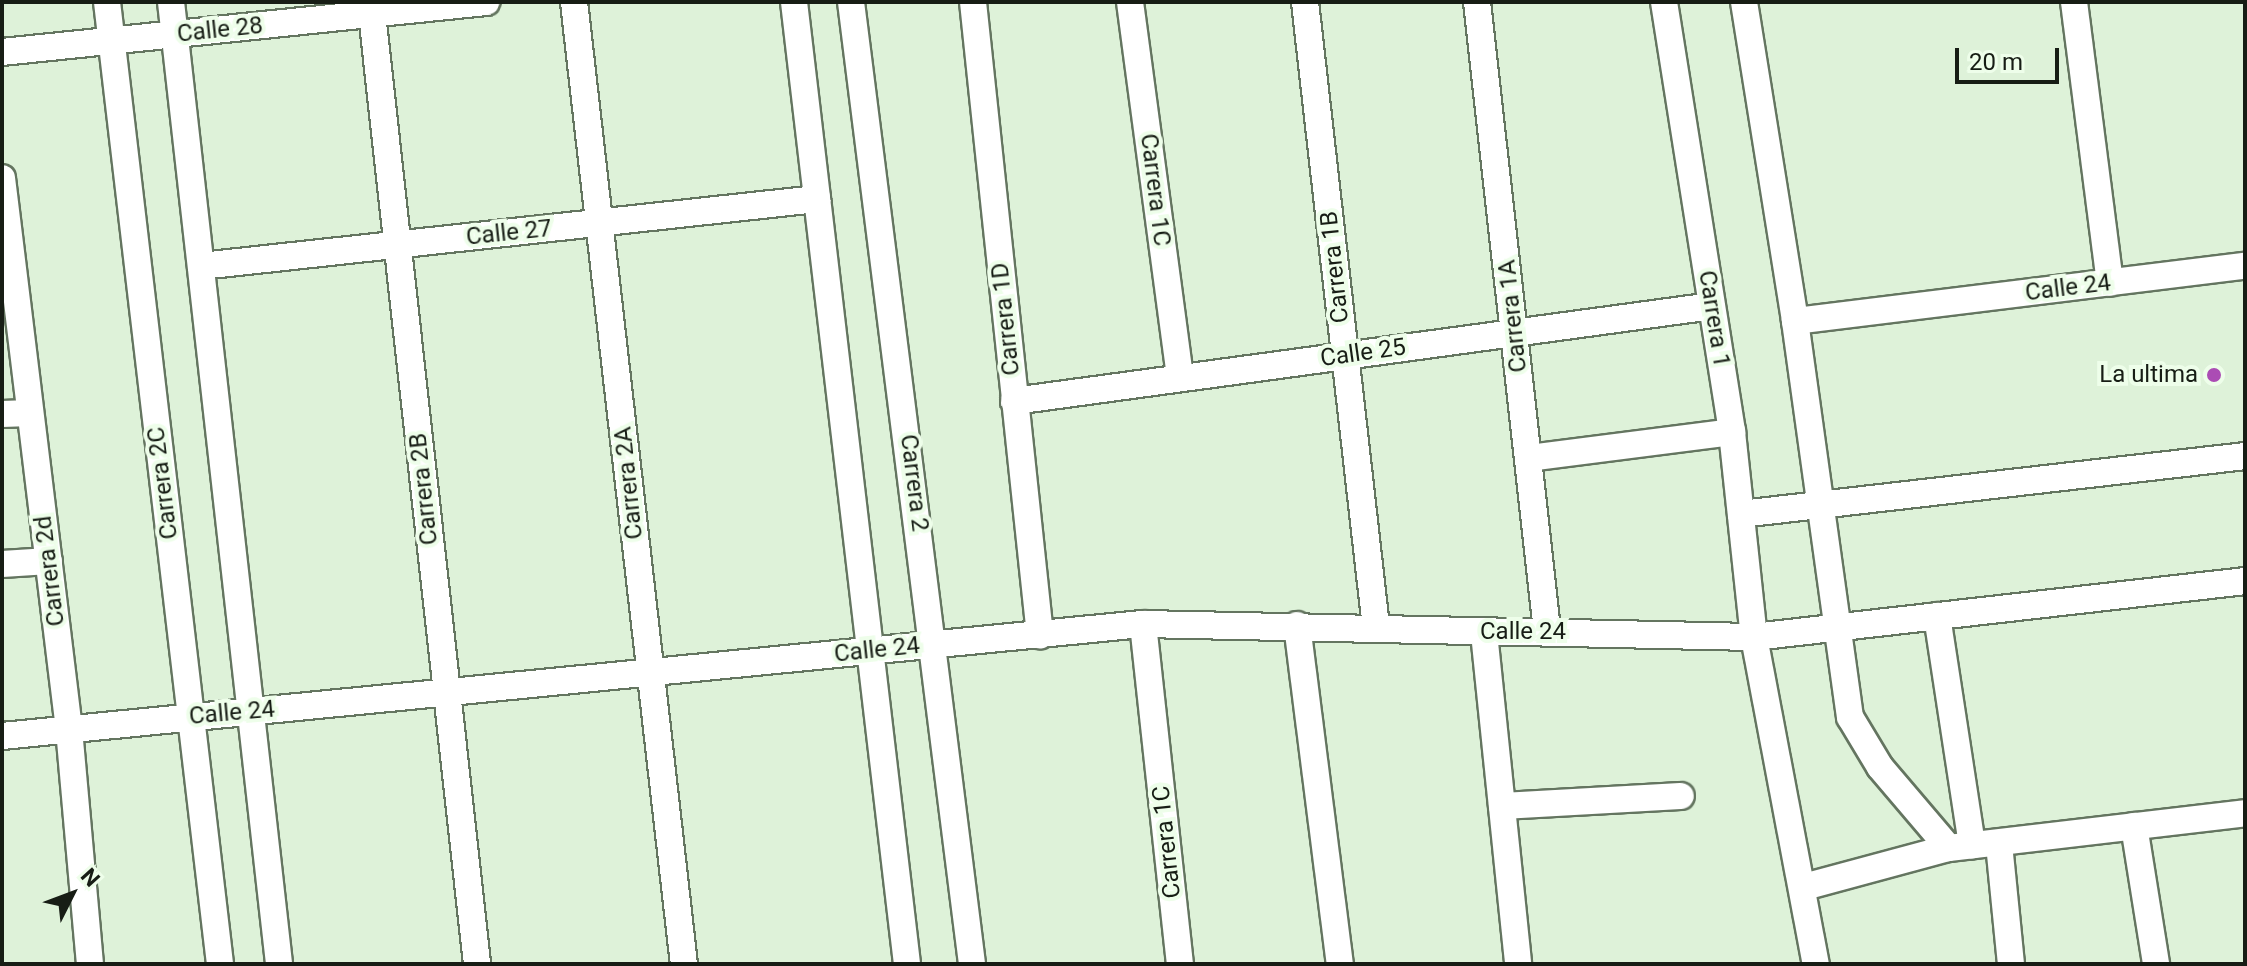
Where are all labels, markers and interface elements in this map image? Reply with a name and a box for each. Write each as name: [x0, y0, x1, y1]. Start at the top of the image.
street label: Calle 28: [176, 11, 264, 49]
scale bar: [1959, 32, 2063, 82]
text: 20 m: [1969, 48, 2023, 76]
street label: Carrera 1C: [1134, 132, 1176, 248]
street label: Carrera 1B: [1315, 210, 1355, 324]
street label: Calle 27: [465, 214, 553, 252]
street label: Carrera 1A: [1493, 258, 1533, 374]
street label: Carrera 1D: [986, 261, 1026, 377]
street label: Calle 24: [2024, 268, 2112, 308]
street label: Carrera 1: [1692, 269, 1736, 369]
street label: Calle 25: [1318, 333, 1408, 373]
place label: La ultima: [2099, 361, 2198, 389]
marker: La ultima: [2205, 366, 2223, 384]
street label: Carrera 2C: [142, 425, 184, 541]
street label: Carrera 2A: [609, 425, 649, 541]
street label: Carrera 2B: [404, 432, 444, 546]
street label: Carrera 2: [894, 433, 934, 533]
street label: Carrera 2d: [29, 514, 71, 628]
street label: Calle 24: [1480, 618, 1566, 646]
street label: Calle 24: [833, 631, 921, 669]
street label: Calle 24: [188, 695, 276, 731]
street label: Carrera 1C: [1147, 784, 1187, 900]
north arrow: [32, 854, 112, 934]
text: N: [76, 863, 105, 892]

